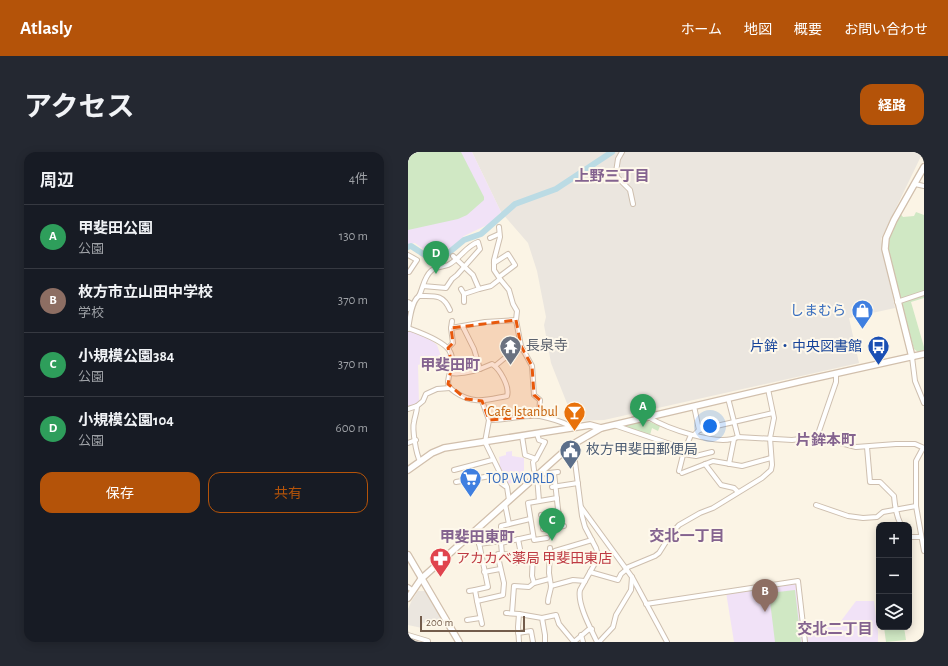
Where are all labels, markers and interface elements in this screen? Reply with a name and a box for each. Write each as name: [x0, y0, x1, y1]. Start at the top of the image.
text: Atlasly: [20, 19, 72, 38]
text: ホーム: [680, 23, 722, 37]
text: 地図: [744, 23, 772, 37]
text: 概要: [794, 23, 822, 37]
text: お問い合わせ: [844, 23, 928, 37]
button: 経路: [860, 84, 924, 125]
text: アクセス: [24, 94, 135, 122]
district label: 上野三丁目: [574, 168, 650, 184]
text: 周辺: [40, 172, 74, 189]
text: 4件: [349, 173, 368, 186]
text: 甲斐田公園: [78, 221, 153, 236]
text: A: [49, 230, 57, 243]
text: 130 m: [339, 230, 368, 243]
pin: D: [423, 241, 449, 274]
text: 公園: [78, 243, 104, 256]
text: 枚方市立山田中学校: [78, 285, 213, 300]
text: B: [49, 294, 57, 307]
text: 370 m: [338, 294, 368, 307]
shop icon: しまむら: [849, 298, 875, 331]
place label: しまむら: [790, 303, 846, 318]
text: 学校: [78, 307, 104, 320]
temple icon: 長泉寺: [497, 333, 523, 366]
bus stop icon: 片鉾・中央図書館: [865, 334, 891, 367]
place label: 長泉寺: [526, 337, 568, 353]
place label: 片鉾・中央図書館: [750, 338, 862, 354]
text: 小規模公園384: [78, 349, 174, 364]
district label: 甲斐田町: [420, 357, 480, 373]
text: C: [50, 358, 56, 371]
text: 370 m: [338, 358, 368, 371]
text: 公園: [78, 371, 104, 384]
pin: A: [630, 394, 656, 427]
bar icon: Cafe Istanbul: [561, 399, 587, 432]
place label: Cafe Istanbul: [487, 405, 558, 419]
text: 小規模公園104: [78, 413, 174, 428]
your location: [700, 416, 720, 436]
text: D: [49, 422, 57, 435]
text: 600 m: [336, 422, 368, 435]
district label: 片鉾本町: [796, 432, 856, 448]
text: 公園: [78, 435, 104, 448]
public building icon: 枚方甲斐田郵便局: [558, 437, 584, 470]
place label: 枚方甲斐田郵便局: [586, 441, 698, 457]
supermarket icon: TOP WORLD: [457, 466, 483, 499]
button: 保存: [40, 472, 200, 513]
button: 共有: [208, 472, 368, 513]
place label: TOP WORLD: [486, 472, 555, 486]
pin: C: [539, 508, 565, 541]
map controls: [876, 522, 912, 630]
button: +: [876, 522, 912, 558]
district label: 交北一丁目: [649, 528, 725, 544]
district label: 甲斐田東町: [439, 529, 515, 545]
pharmacy icon: アカカベ薬局 甲斐田東店: [427, 546, 453, 579]
place label: アカカベ薬局 甲斐田東店: [456, 551, 612, 566]
button: −: [876, 558, 912, 594]
pin: B: [752, 579, 778, 612]
button: layers: [876, 594, 912, 630]
scale bar: [420, 614, 525, 633]
text: 200 m: [426, 617, 453, 628]
district label: 交北二丁目: [797, 621, 873, 637]

